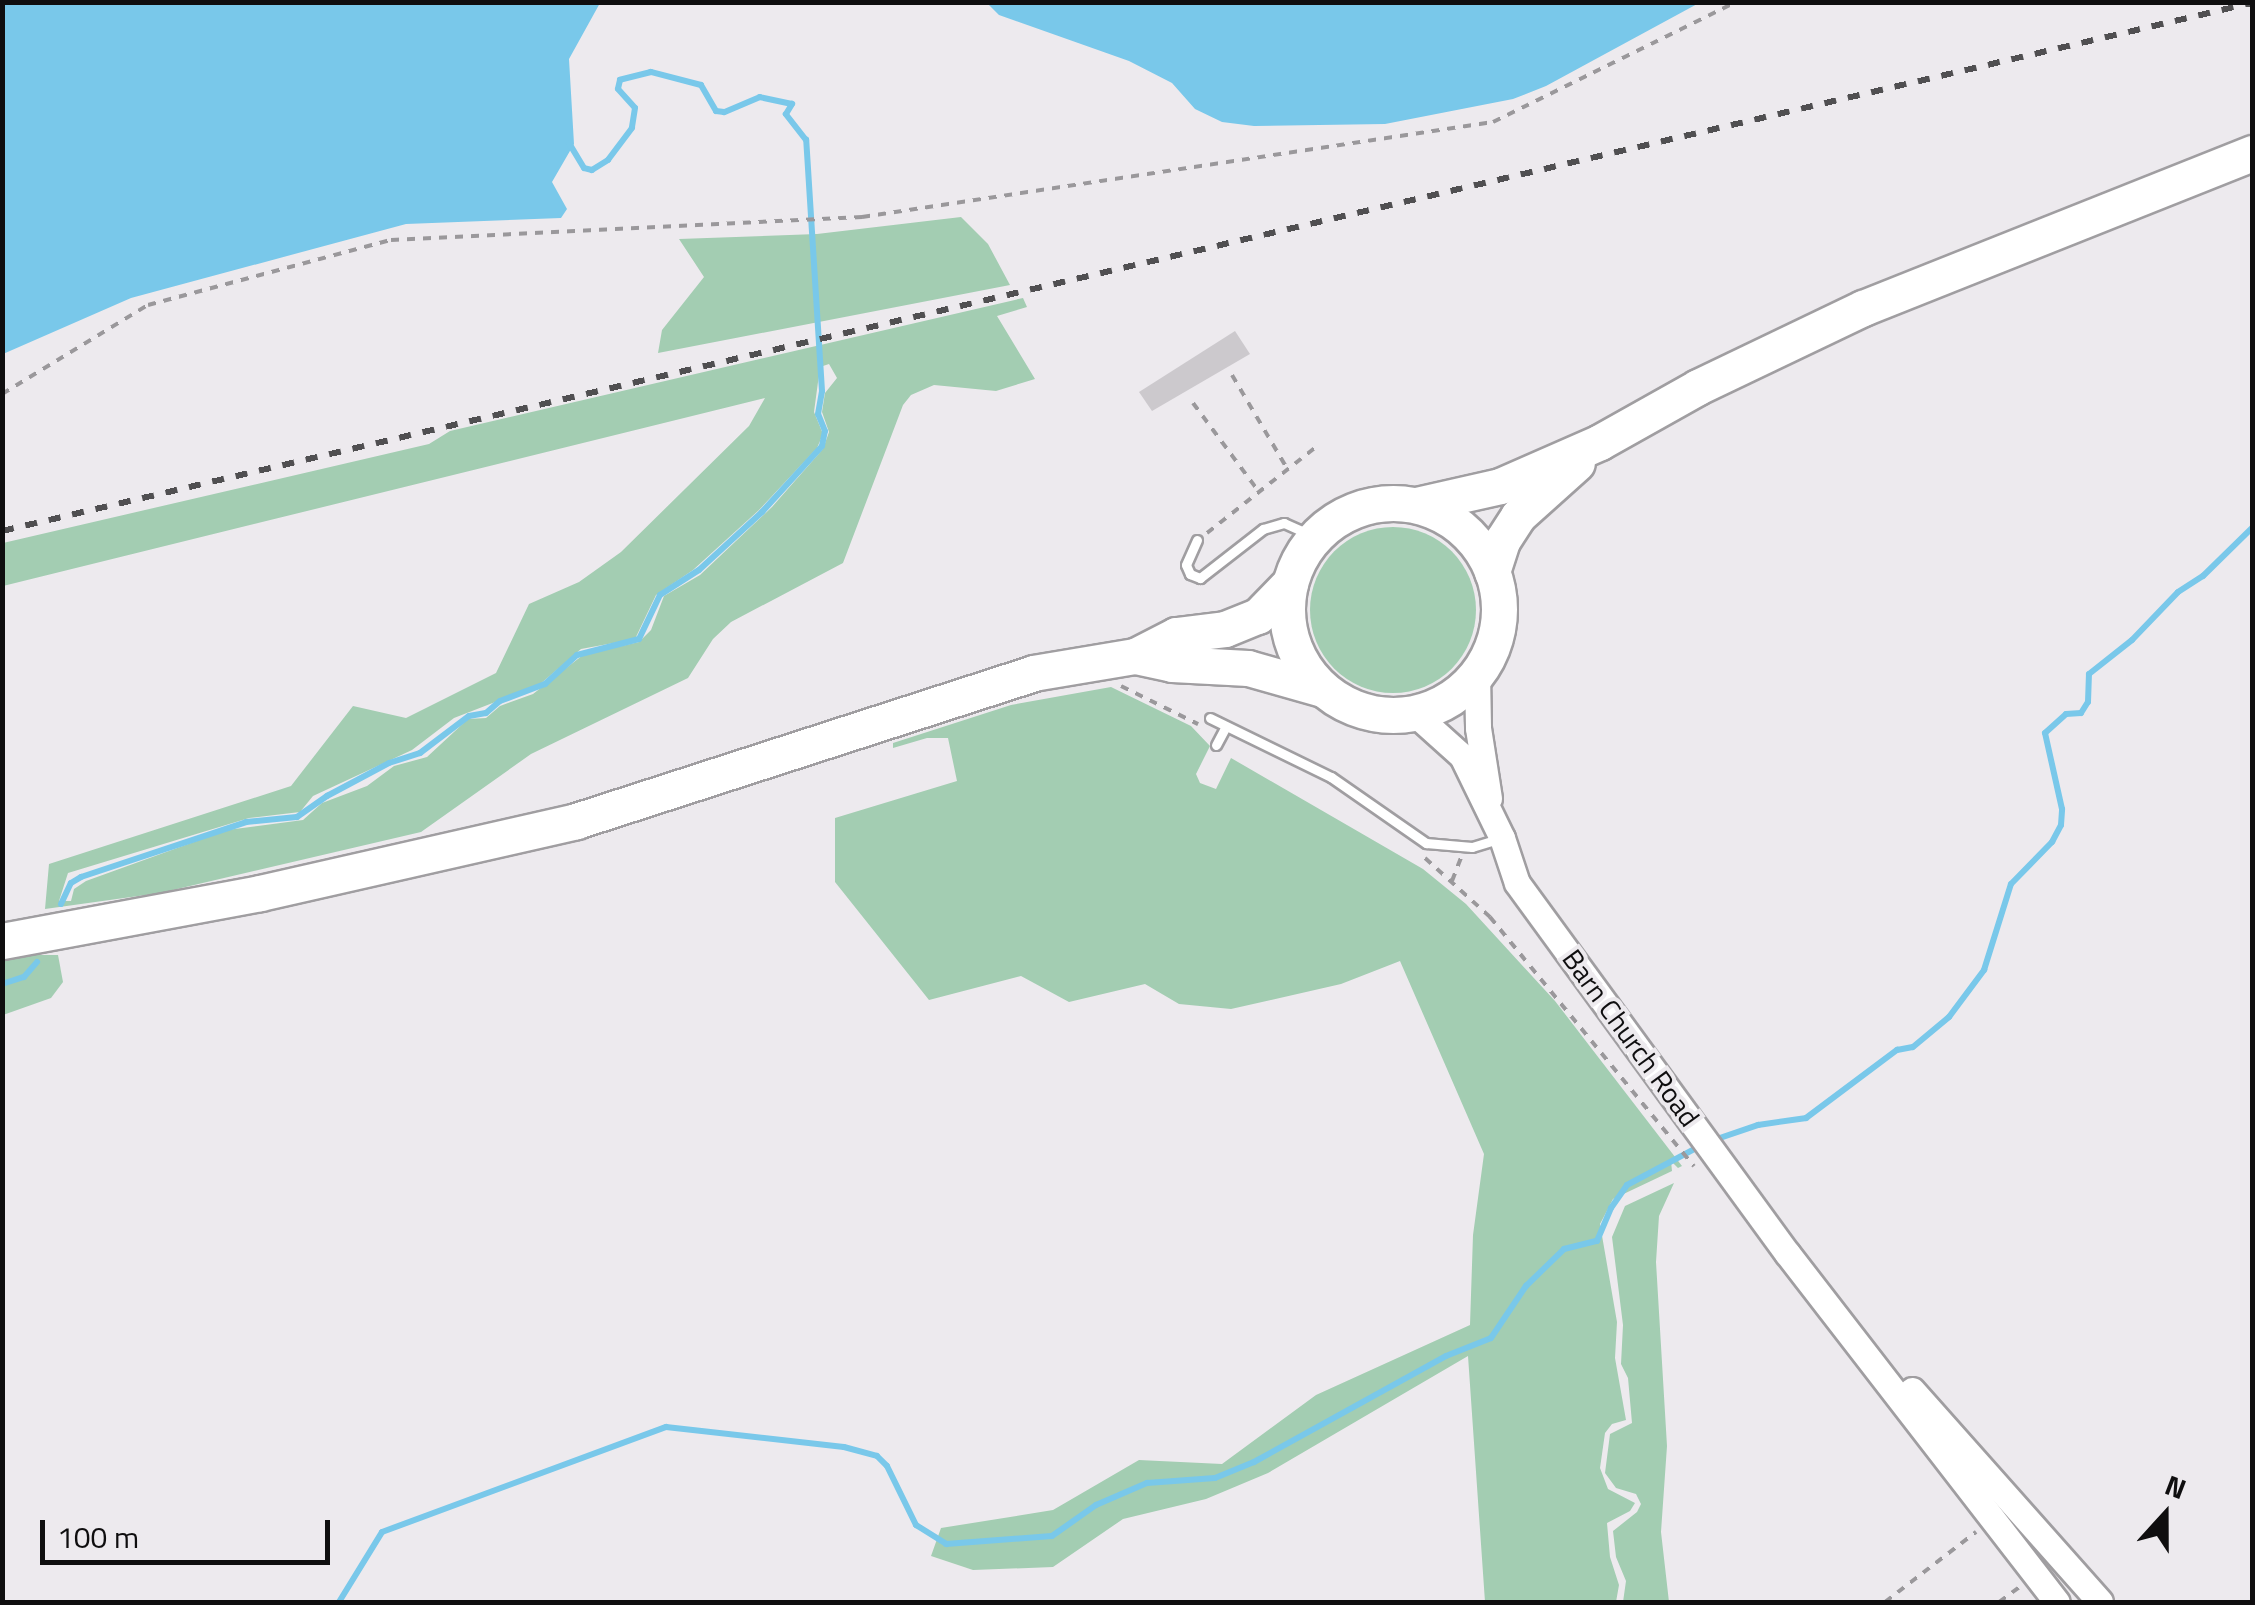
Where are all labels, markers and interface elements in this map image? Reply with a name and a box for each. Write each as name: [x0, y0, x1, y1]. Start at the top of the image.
street label: Barn Church Road: [1555, 943, 1707, 1133]
text: N: [2159, 1463, 2193, 1510]
north arrow: [2115, 1465, 2215, 1565]
scale bar: [45, 1500, 335, 1562]
text: 100 m: [57, 1514, 139, 1560]

